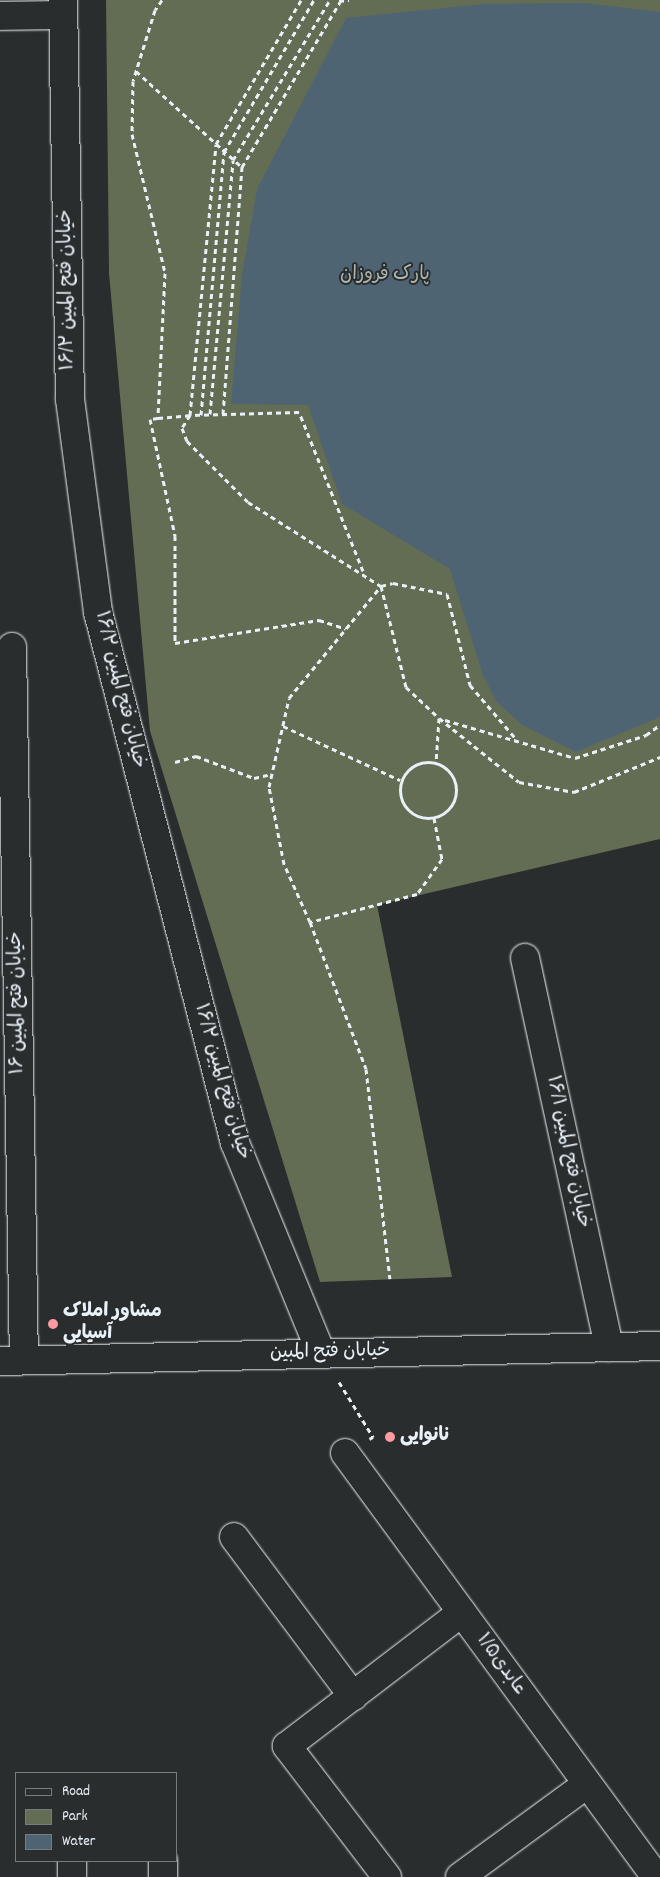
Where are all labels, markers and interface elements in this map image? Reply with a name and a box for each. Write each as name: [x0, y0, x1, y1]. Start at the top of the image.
street label: خیابان فتح المبین ۱۶/۲: [55, 209, 81, 371]
park label: پارک فروزان: [340, 265, 430, 287]
street label: خیابان فتح المبین ۱۶/۲: [88, 609, 150, 771]
street label: خیابان فتح المبین ۱۶: [5, 931, 31, 1075]
street label: خیابان فتح المبین ۱۶/۲: [188, 1001, 254, 1163]
street label: خیابان فتح المبین ۱۶/۱: [540, 1074, 594, 1230]
place label: مشاور املاک آسیایی: [63, 1302, 162, 1346]
marker: مشاور املاک آسیایی: [47, 1318, 59, 1330]
street label: خیابان فتح المبین: [270, 1341, 390, 1365]
place label: نانوایی: [400, 1426, 451, 1448]
marker: نانوایی: [384, 1431, 396, 1443]
street label: عابدی۱/۵: [470, 1630, 530, 1700]
legend: [15, 1772, 178, 1862]
text: Road: [62, 1781, 90, 1803]
text: Park: [62, 1806, 88, 1828]
text: Water: [62, 1831, 95, 1853]

